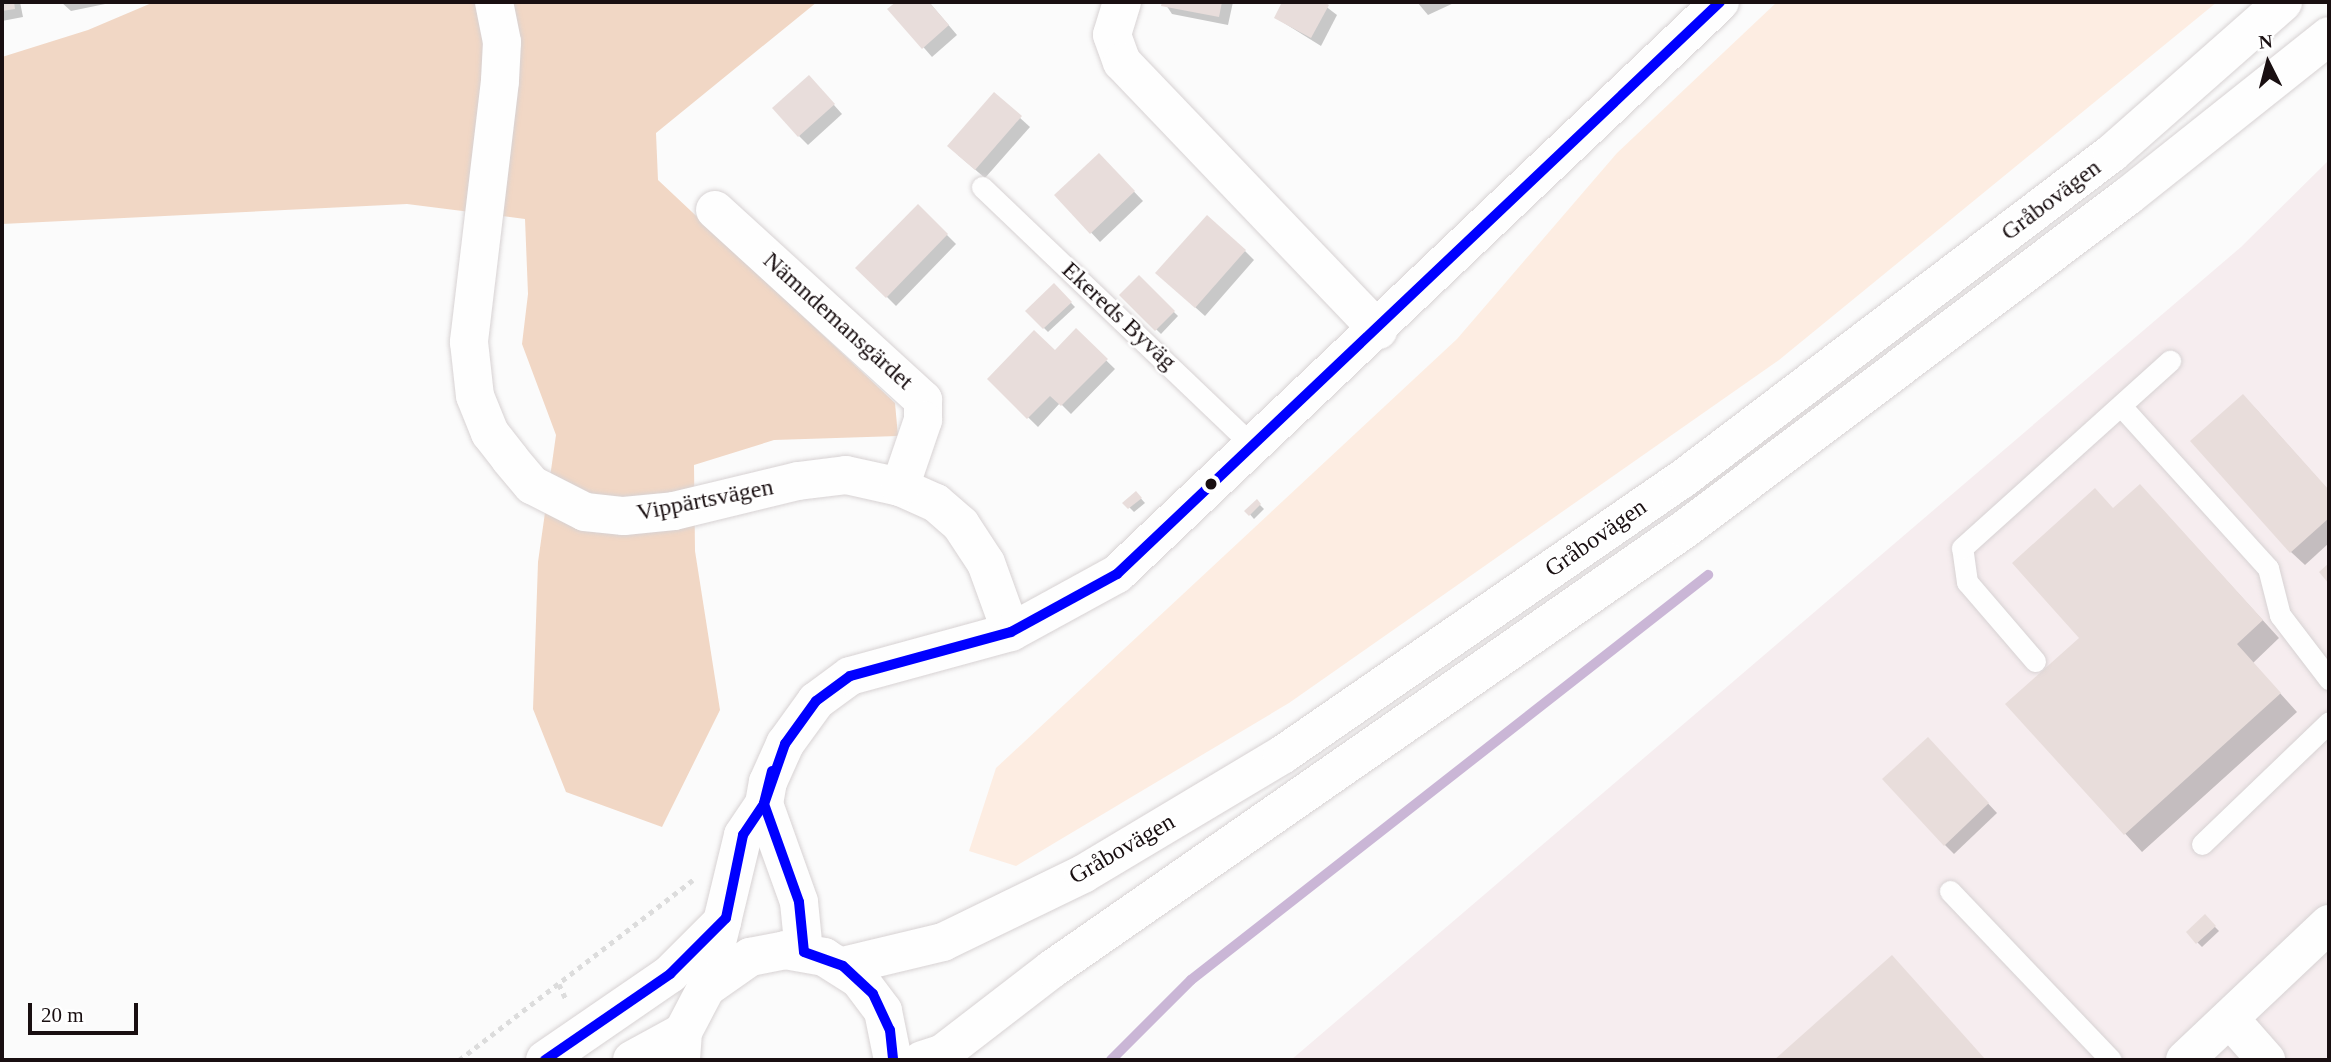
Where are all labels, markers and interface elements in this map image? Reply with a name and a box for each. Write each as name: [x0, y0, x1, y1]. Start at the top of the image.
north arrow: [2233, 28, 2303, 98]
text: N: [2258, 30, 2274, 53]
street label: Gråbovägen: [1996, 153, 2106, 247]
street label: Nämndemansgärdet: [757, 246, 919, 396]
street label: Ekereds Byväg: [1056, 256, 1182, 376]
street label: Vippärtsvägen: [634, 473, 776, 527]
unlabelled marker: [1204, 477, 1218, 491]
street label: Gråbovägen: [1540, 493, 1652, 583]
street label: Gråbovägen: [1064, 807, 1180, 891]
scale bar: [32, 988, 142, 1032]
text: 20 m: [41, 1003, 84, 1027]

